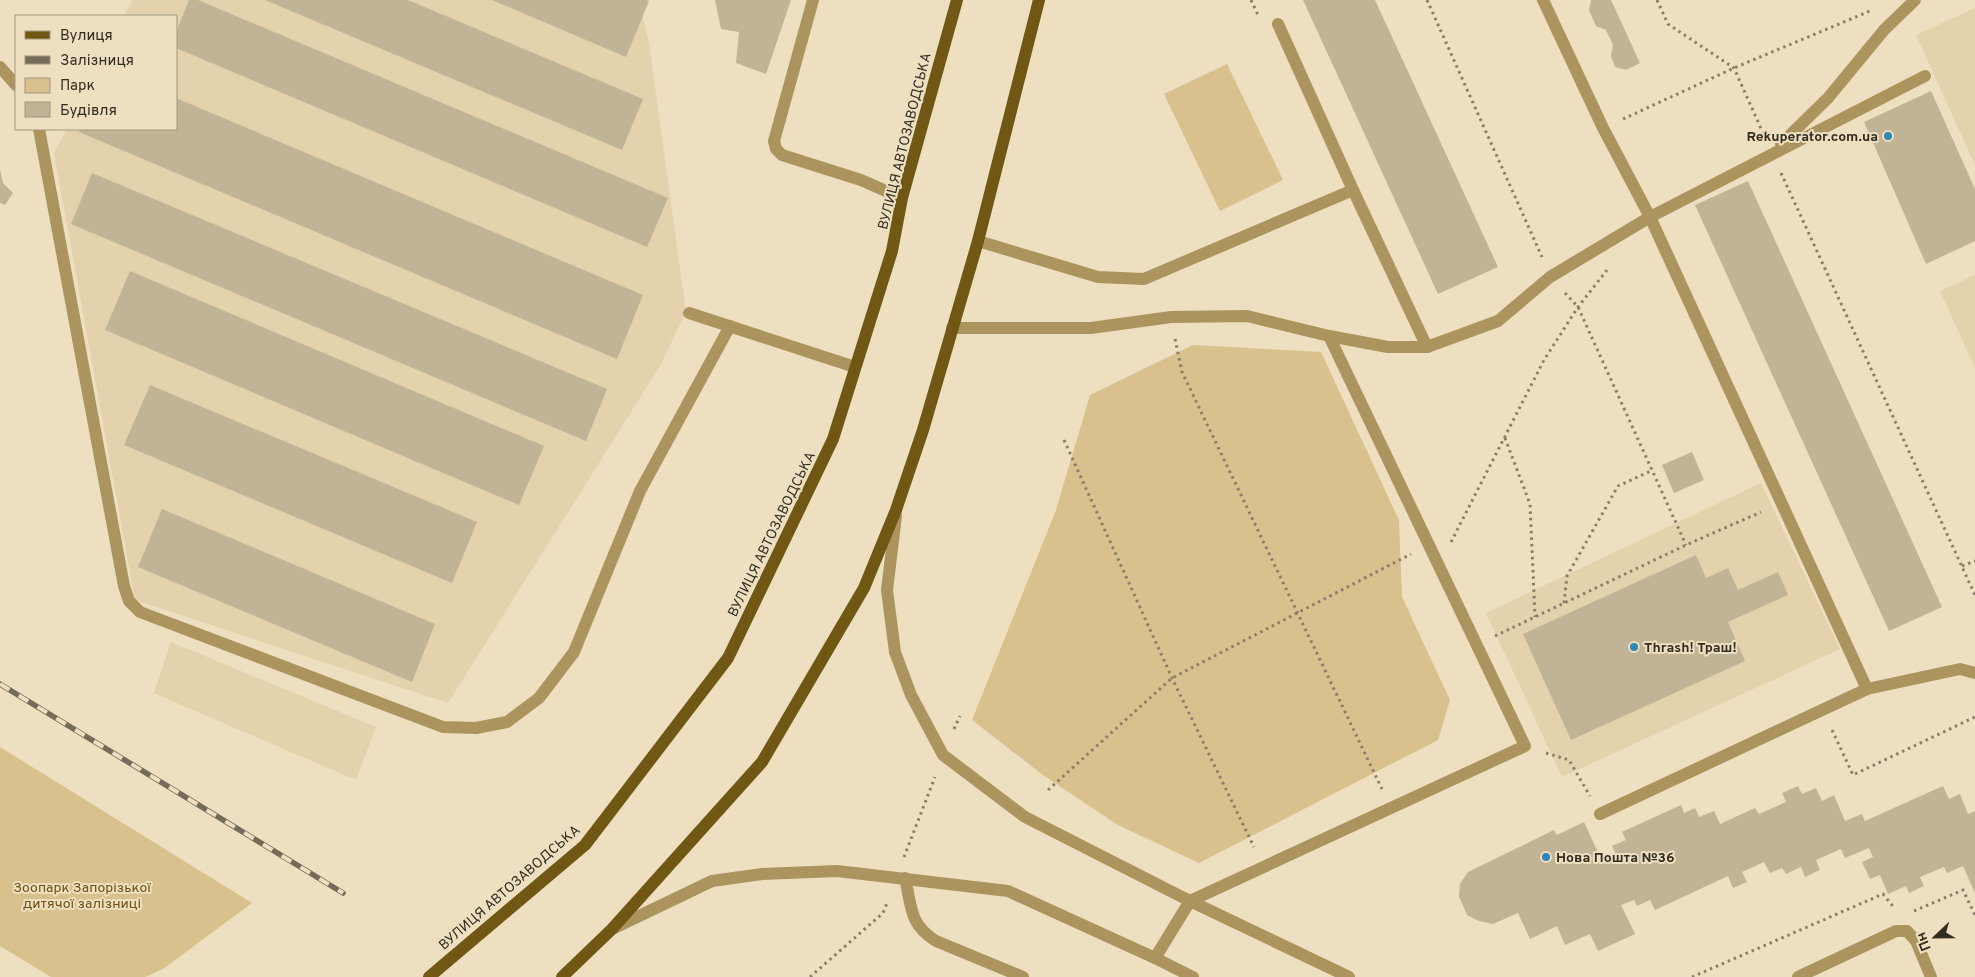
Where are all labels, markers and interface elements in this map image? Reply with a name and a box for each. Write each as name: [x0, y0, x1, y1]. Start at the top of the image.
legend: [15, 15, 178, 130]
text: Вулиця: [60, 27, 113, 46]
street label: ВУЛИЦЯ АВТОЗАВОДСЬКА: [875, 51, 936, 232]
text: Залізниця: [60, 52, 134, 71]
text: Парк: [60, 77, 95, 96]
text: Будівля: [60, 102, 117, 121]
place label: Rekuperator.com.ua: [1747, 129, 1878, 146]
marker: Rekuperator.com.ua: [1882, 130, 1894, 142]
street label: ВУЛИЦЯ АВТОЗАВОДСЬКА: [725, 449, 820, 620]
place label: Thrash! Траш!: [1644, 640, 1737, 657]
marker: Thrash! Траш!: [1628, 641, 1640, 653]
street label: ВУЛИЦЯ АВТОЗАВОДСЬКА: [436, 822, 584, 954]
place label: Нова Пошта №36: [1556, 850, 1675, 867]
marker: Нова Пошта №36: [1540, 851, 1552, 863]
park label: Зоопарк Запорізької дитячої залізниці: [13, 880, 151, 913]
north arrow: [1910, 912, 1960, 962]
text: Пн: [1913, 929, 1936, 953]

